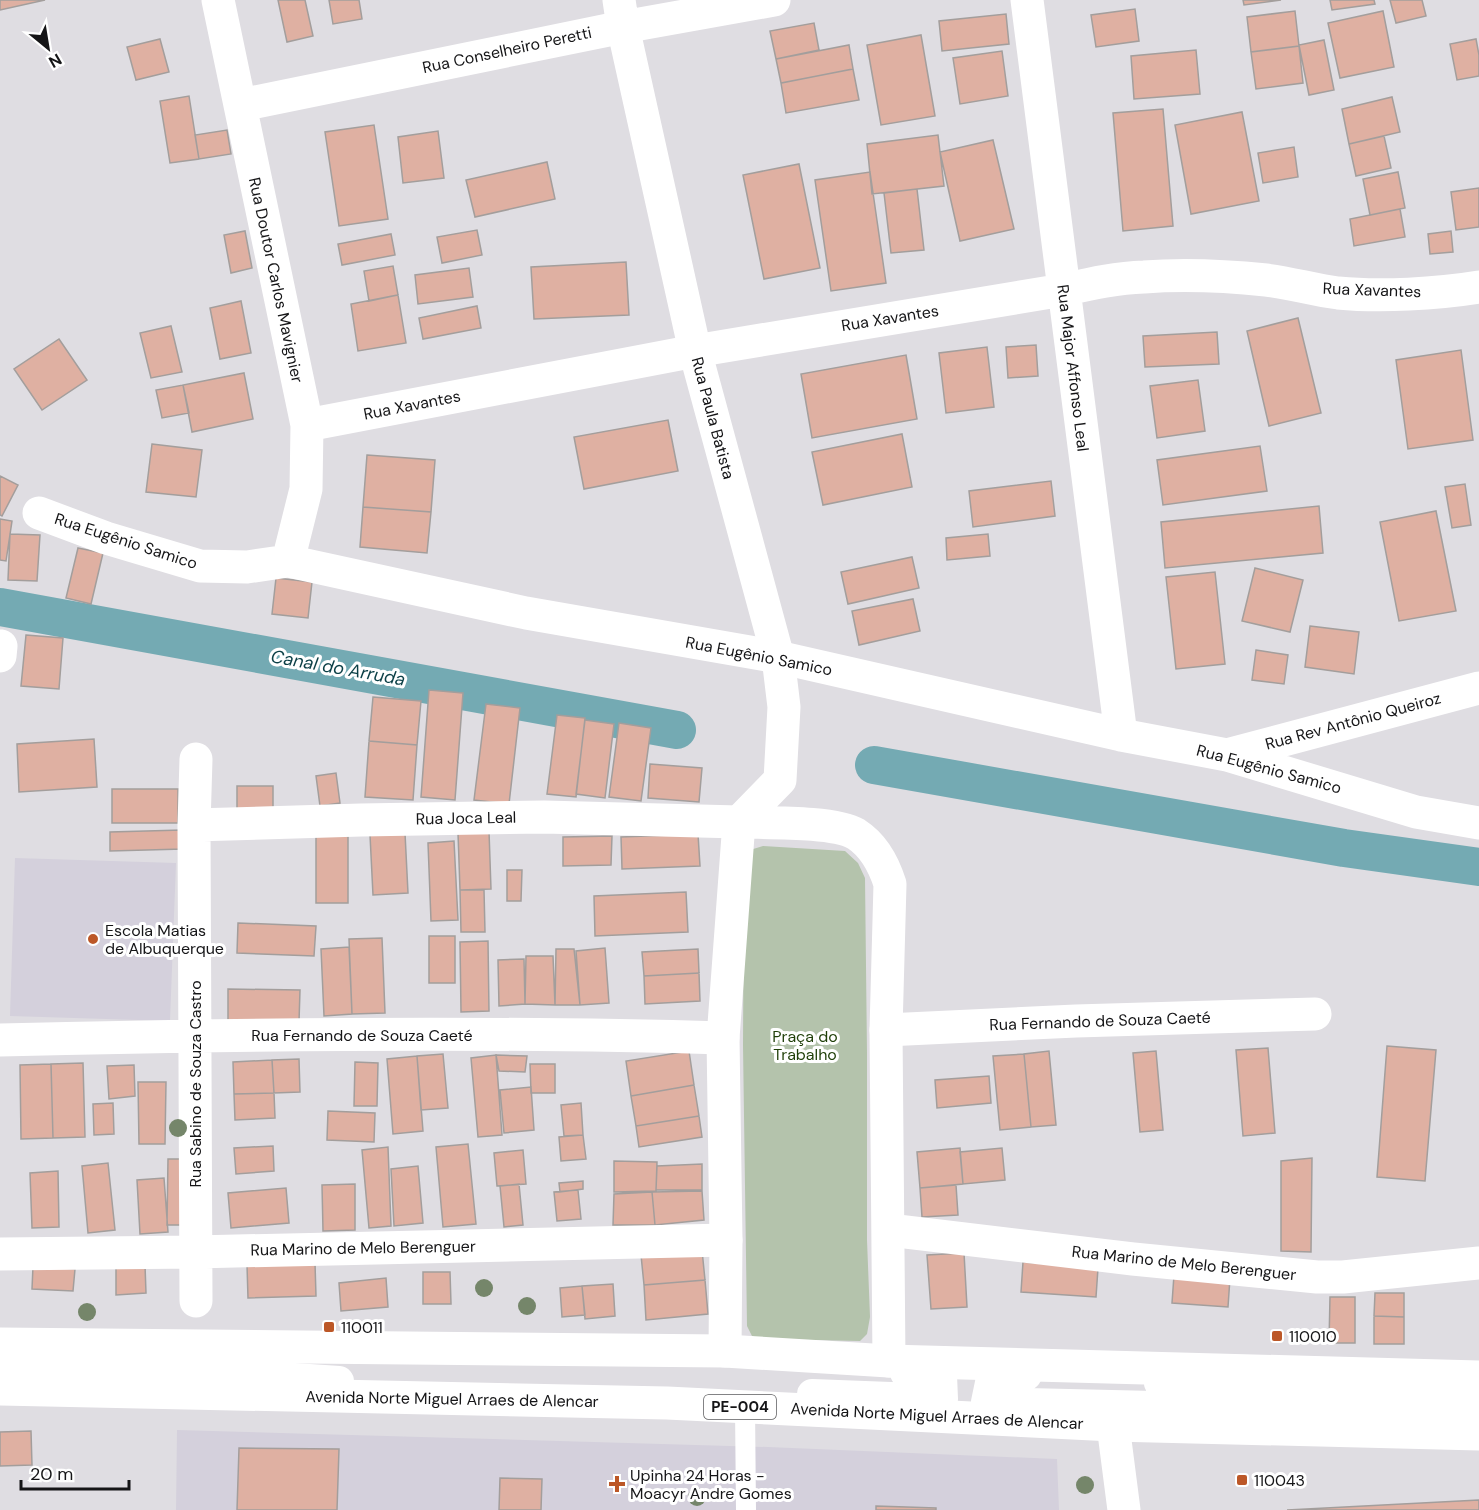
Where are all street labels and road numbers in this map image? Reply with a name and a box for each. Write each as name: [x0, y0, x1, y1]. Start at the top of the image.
street label: Rua Conselheiro Peretti: [420, 22, 594, 78]
street label: Rua Doutor Carlos Mavignier: [244, 175, 308, 385]
street label: Rua Xavantes: [1322, 278, 1422, 302]
street label: Rua Major Affonso Leal: [1052, 283, 1094, 453]
street label: Rua Xavantes: [840, 300, 940, 336]
street label: Rua Paula Batista: [687, 355, 739, 481]
street label: Rua Xavantes: [362, 385, 462, 425]
street label: Rua Eugênio Samico: [52, 508, 200, 574]
street label: Rua Eugênio Samico: [684, 631, 834, 681]
street label: Rua Rev Antônio Queiroz: [1263, 687, 1443, 755]
street label: Rua Eugênio Samico: [1194, 740, 1344, 798]
street label: Rua Joca Leal: [415, 807, 517, 829]
street label: Rua Sabino de Souza Castro: [185, 980, 206, 1188]
street label: Rua Fernando de Souza Caeté: [989, 1007, 1211, 1035]
street label: Rua Fernando de Souza Caeté: [251, 1025, 473, 1046]
street label: Rua Marino de Melo Berenguer: [250, 1236, 476, 1260]
street label: Rua Marino de Melo Berenguer: [1071, 1241, 1297, 1285]
street label: Avenida Norte Miguel Arraes de Alencar: [305, 1386, 599, 1412]
road number: PE-004: [704, 1395, 776, 1419]
street label: Avenida Norte Miguel Arraes de Alencar: [790, 1398, 1084, 1434]

